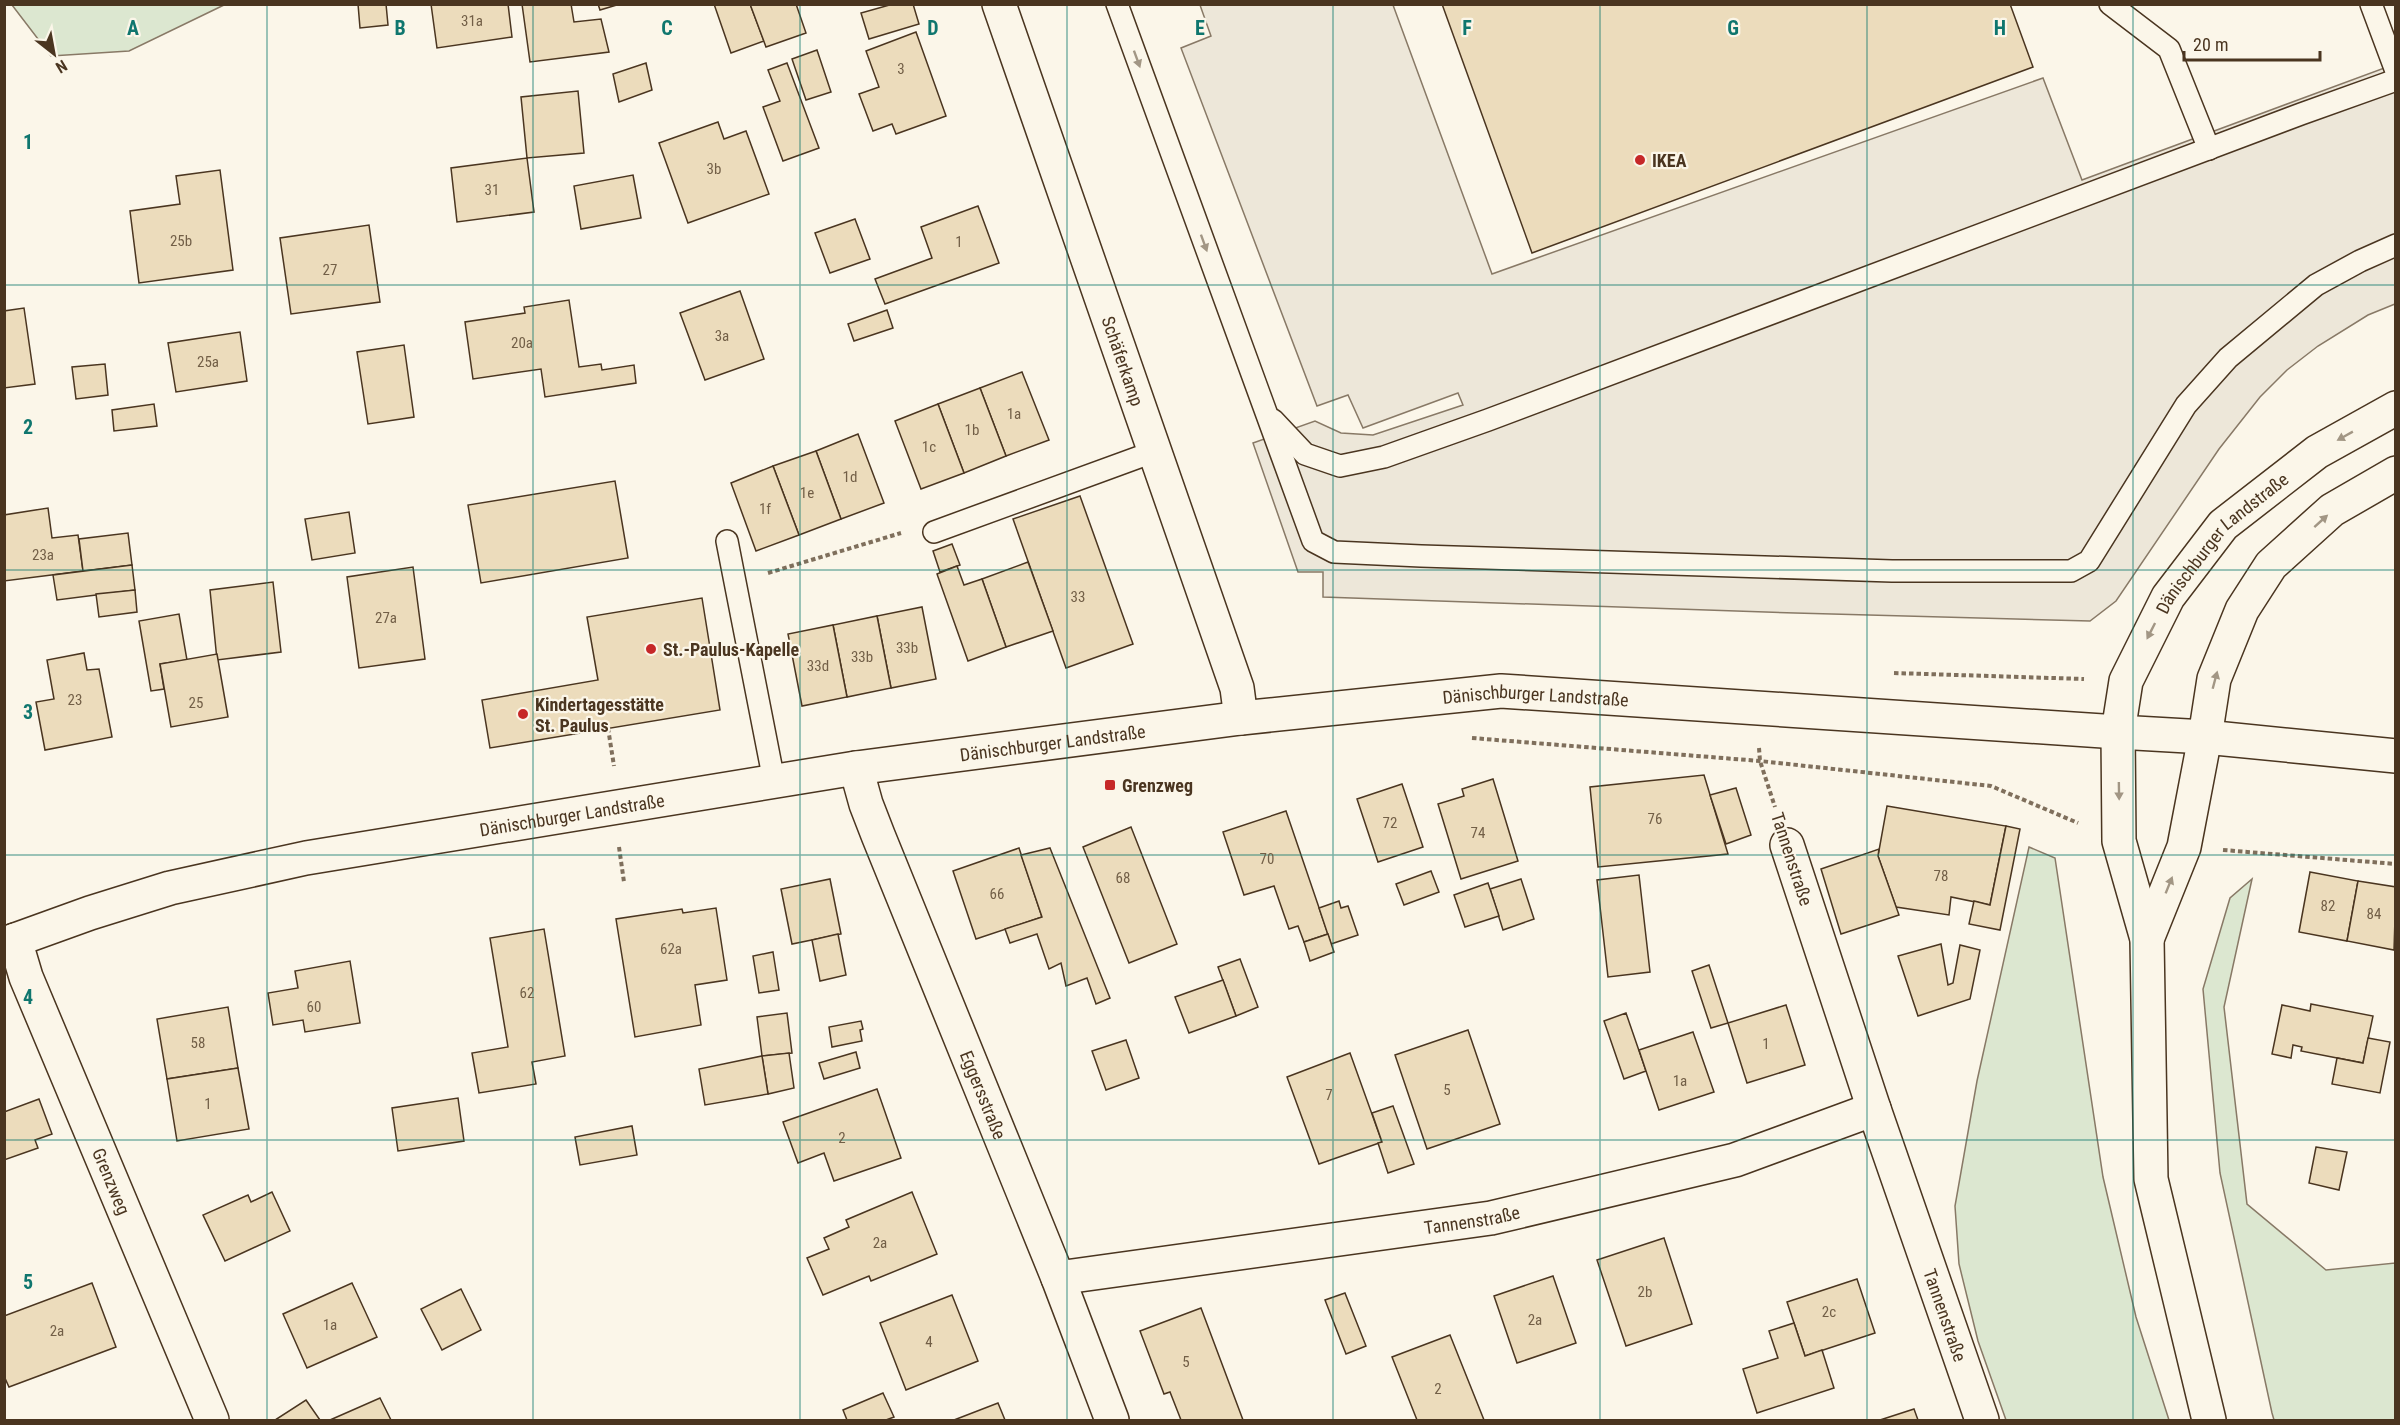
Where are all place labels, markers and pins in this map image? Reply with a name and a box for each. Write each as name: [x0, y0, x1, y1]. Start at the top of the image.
place label: IKEA: [1652, 150, 1687, 171]
marker: IKEA: [1633, 153, 1647, 167]
place label: St.-Paulus-Kapelle: [663, 639, 800, 660]
marker: St.-Paulus-Kapelle: [644, 642, 658, 656]
place label: Kindertagesstätte St. Paulus: [535, 694, 664, 736]
marker: Kindertagesstätte St. Paulus: [516, 707, 530, 721]
place label: Grenzweg: [1122, 775, 1193, 796]
marker: Grenzweg: [1103, 778, 1117, 792]

